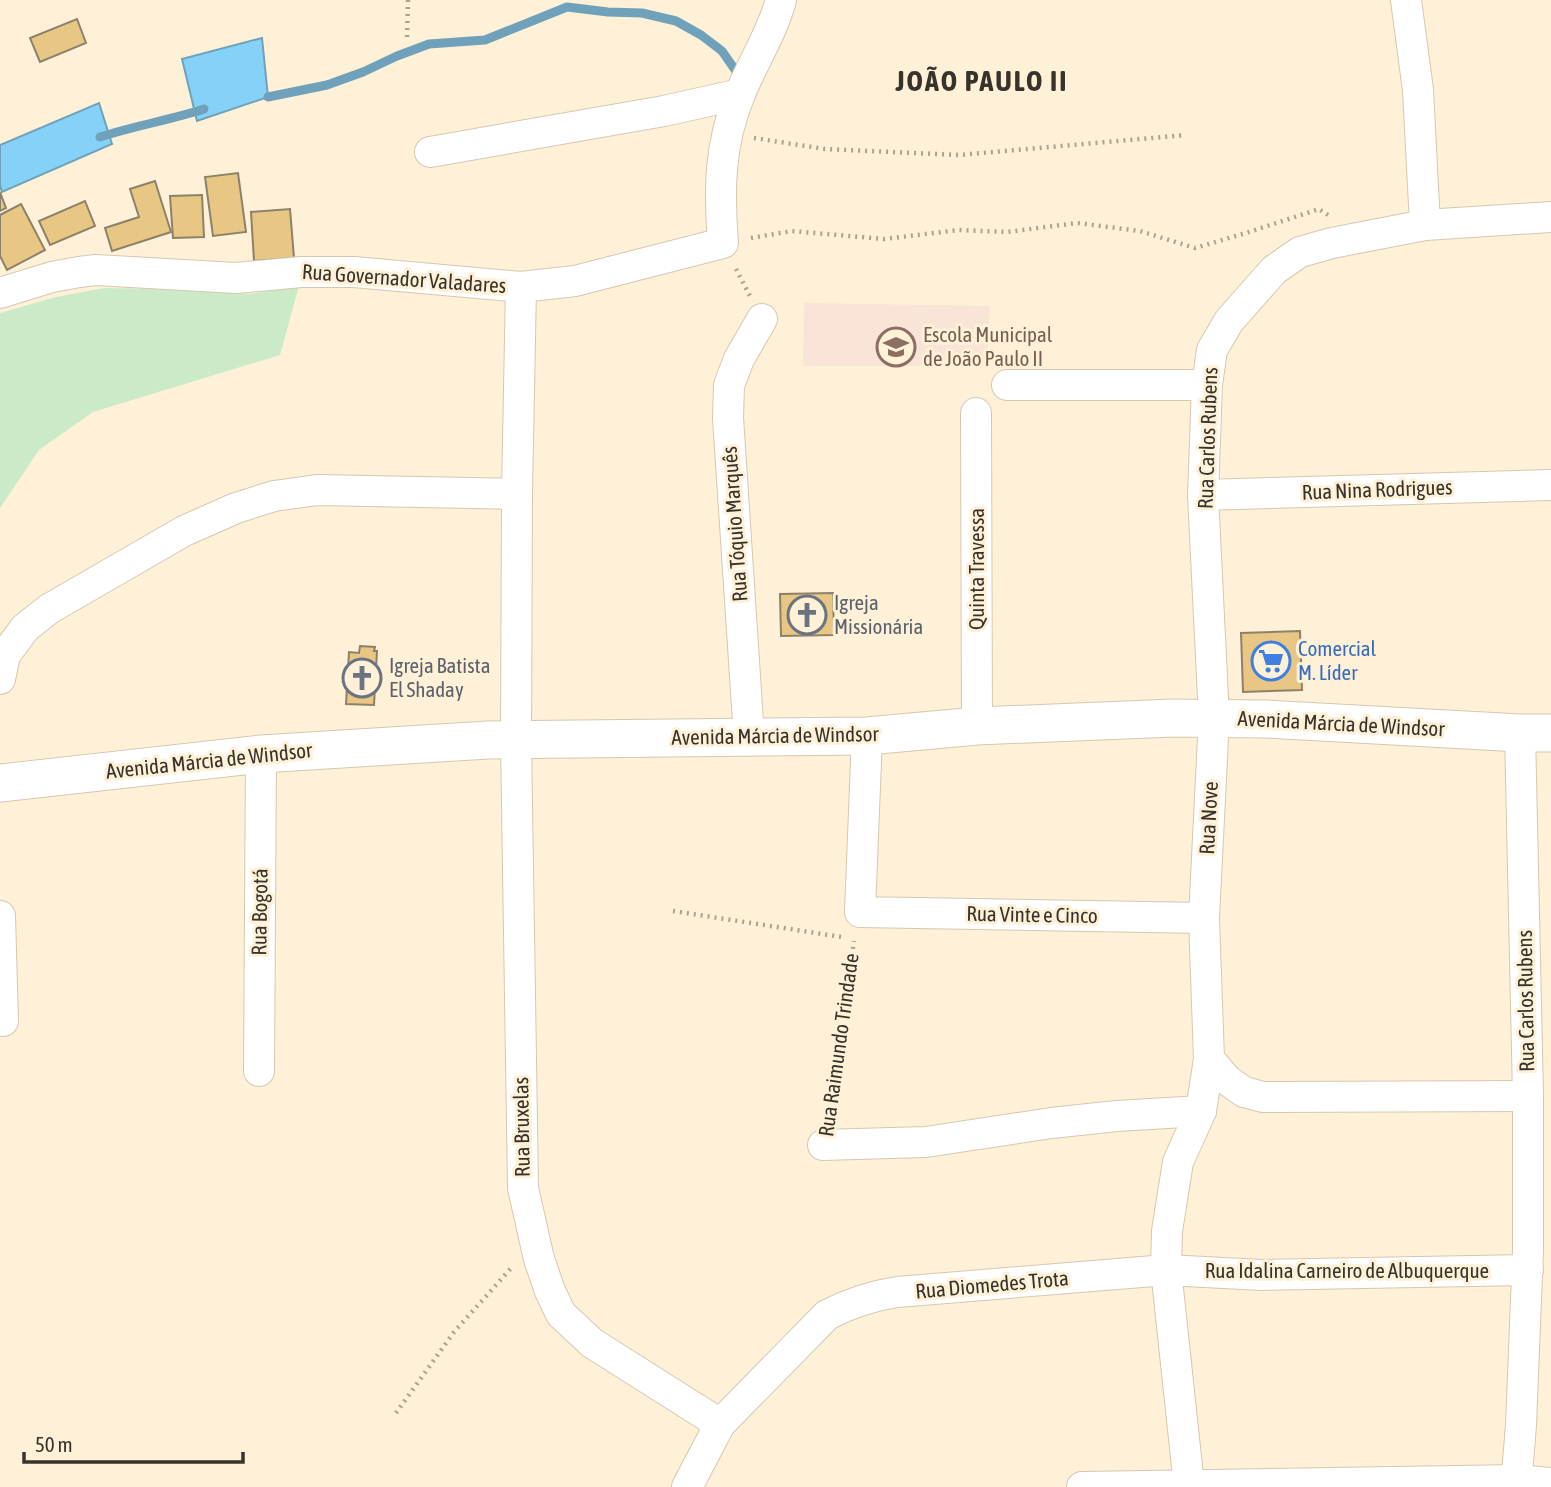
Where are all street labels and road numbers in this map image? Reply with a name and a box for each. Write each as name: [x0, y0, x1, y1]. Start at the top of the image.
street label: Rua Governador Valadares: [301, 259, 507, 297]
street label: Rua Carlos Rubens: [1193, 367, 1221, 509]
street label: Rua Tóquio Marquês: [717, 445, 751, 603]
street label: Rua Nina Rodrigues: [1301, 474, 1453, 504]
street label: Quinta Travessa: [964, 508, 988, 630]
street label: Avenida Márcia de Windsor: [1237, 706, 1446, 740]
street label: Avenida Márcia de Windsor: [671, 721, 880, 749]
street label: Avenida Márcia de Windsor: [105, 737, 314, 783]
street label: Rua Nove: [1194, 781, 1222, 855]
street label: Rua Bogotá: [246, 868, 272, 956]
street label: Rua Vinte e Cinco: [966, 901, 1098, 927]
street label: Rua Carlos Rubens: [1512, 930, 1538, 1072]
street label: Rua Raimundo Trindade: [813, 952, 863, 1138]
street label: Rua Bruxelas: [508, 1077, 534, 1177]
street label: Rua Idalina Carneiro de Albuquerque: [1205, 1258, 1489, 1282]
street label: Rua Diomedes Trota: [914, 1265, 1070, 1303]

